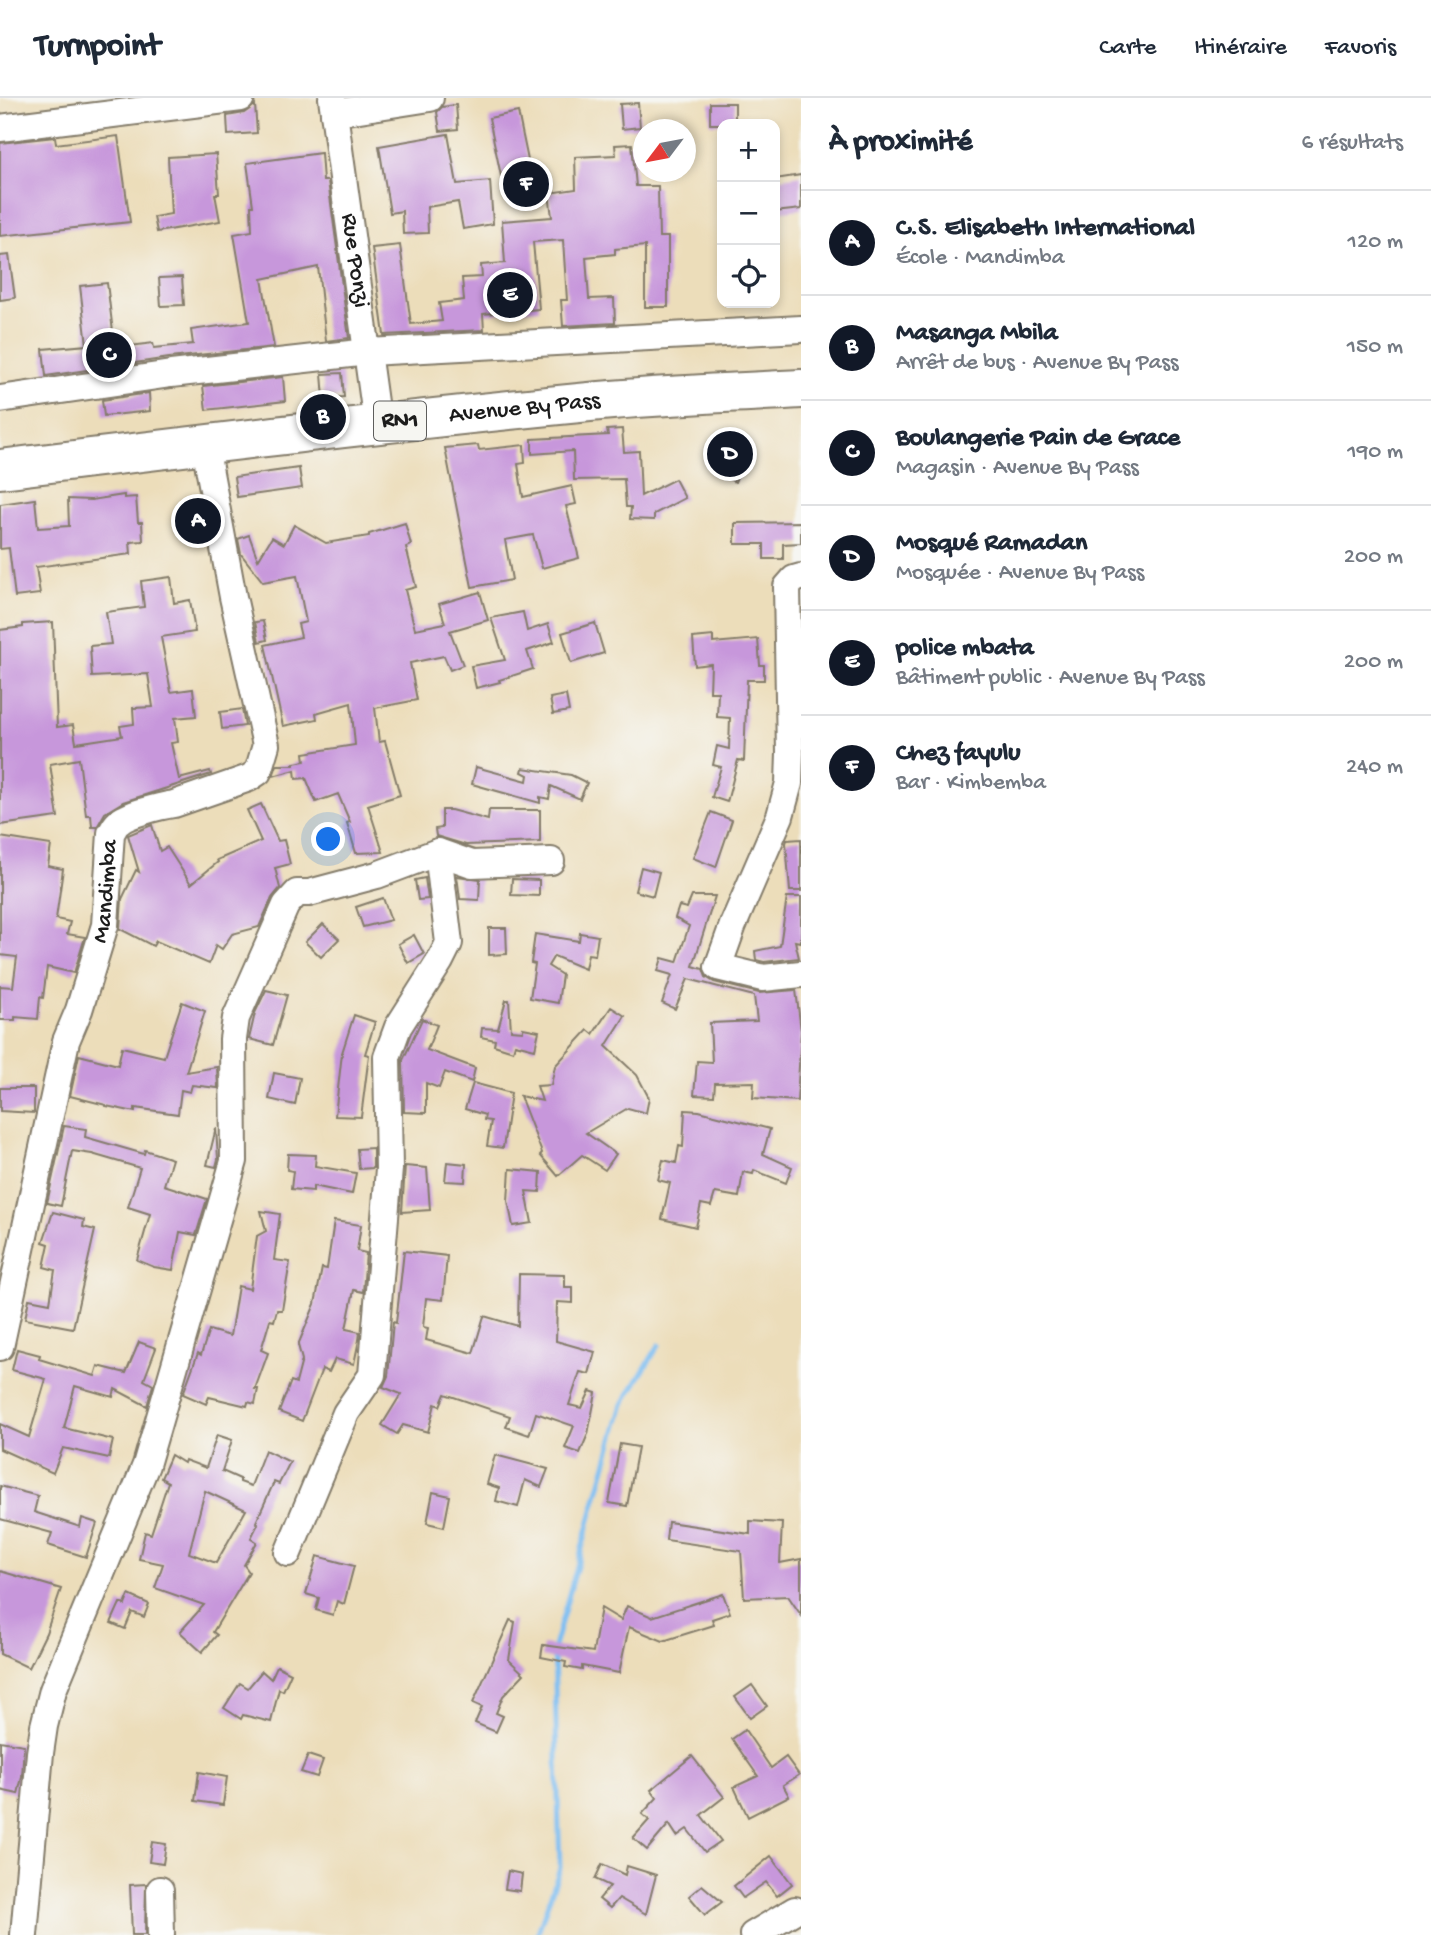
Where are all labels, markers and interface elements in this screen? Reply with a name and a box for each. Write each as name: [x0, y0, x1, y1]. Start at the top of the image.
text: Turnpoint: [35, 29, 160, 67]
text: Carte: [1099, 34, 1156, 63]
text: Itinéraire: [1194, 34, 1287, 63]
text: Favoris: [1325, 34, 1396, 63]
north arrow: [633, 119, 696, 182]
map controls: [717, 119, 780, 308]
button: +: [717, 119, 780, 182]
text: À proximité: [829, 126, 973, 161]
text: 6 résultats: [1302, 130, 1403, 157]
pin: F: [503, 158, 549, 210]
button: −: [717, 182, 780, 245]
street label: Rue Ponzi: [334, 212, 375, 309]
text: C.S. Elisabeth International: [896, 214, 1195, 245]
text: A: [845, 229, 859, 256]
text: 120 m: [1348, 229, 1403, 256]
button: locate: [717, 245, 780, 308]
text: École · Mandimba: [896, 245, 1065, 272]
pin: E: [487, 269, 533, 321]
text: Masanga Mbila: [896, 319, 1058, 350]
pin: C: [86, 329, 132, 381]
text: B: [846, 334, 858, 361]
text: 150 m: [1347, 334, 1403, 361]
text: Arrêt de bus · Avenue By Pass: [896, 350, 1178, 377]
street label: Avenue By Pass: [447, 386, 603, 431]
pin: B: [300, 391, 346, 443]
road number: RN1: [374, 402, 426, 440]
text: Boulangerie Pain de Grace: [896, 424, 1180, 455]
pin: D: [707, 428, 753, 480]
text: C: [846, 439, 858, 466]
text: 190 m: [1347, 439, 1403, 466]
text: Magasin · Avenue By Pass: [896, 455, 1139, 482]
pin: A: [175, 495, 221, 547]
text: Mosqué Ramadan: [896, 529, 1087, 560]
text: D: [845, 544, 860, 571]
text: 200 m: [1344, 544, 1403, 571]
text: Mosquée · Avenue By Pass: [896, 560, 1144, 587]
text: police mbata: [896, 634, 1034, 665]
text: E: [845, 649, 859, 676]
text: 200 m: [1344, 649, 1403, 676]
text: Bâtiment public · Avenue By Pass: [896, 665, 1205, 692]
text: Chez fayulu: [896, 739, 1020, 770]
text: F: [846, 754, 858, 781]
text: 240 m: [1346, 754, 1403, 781]
text: Bar · Kimbemba: [896, 770, 1046, 797]
your location: [311, 822, 345, 856]
street label: Mandimba: [86, 838, 125, 947]

